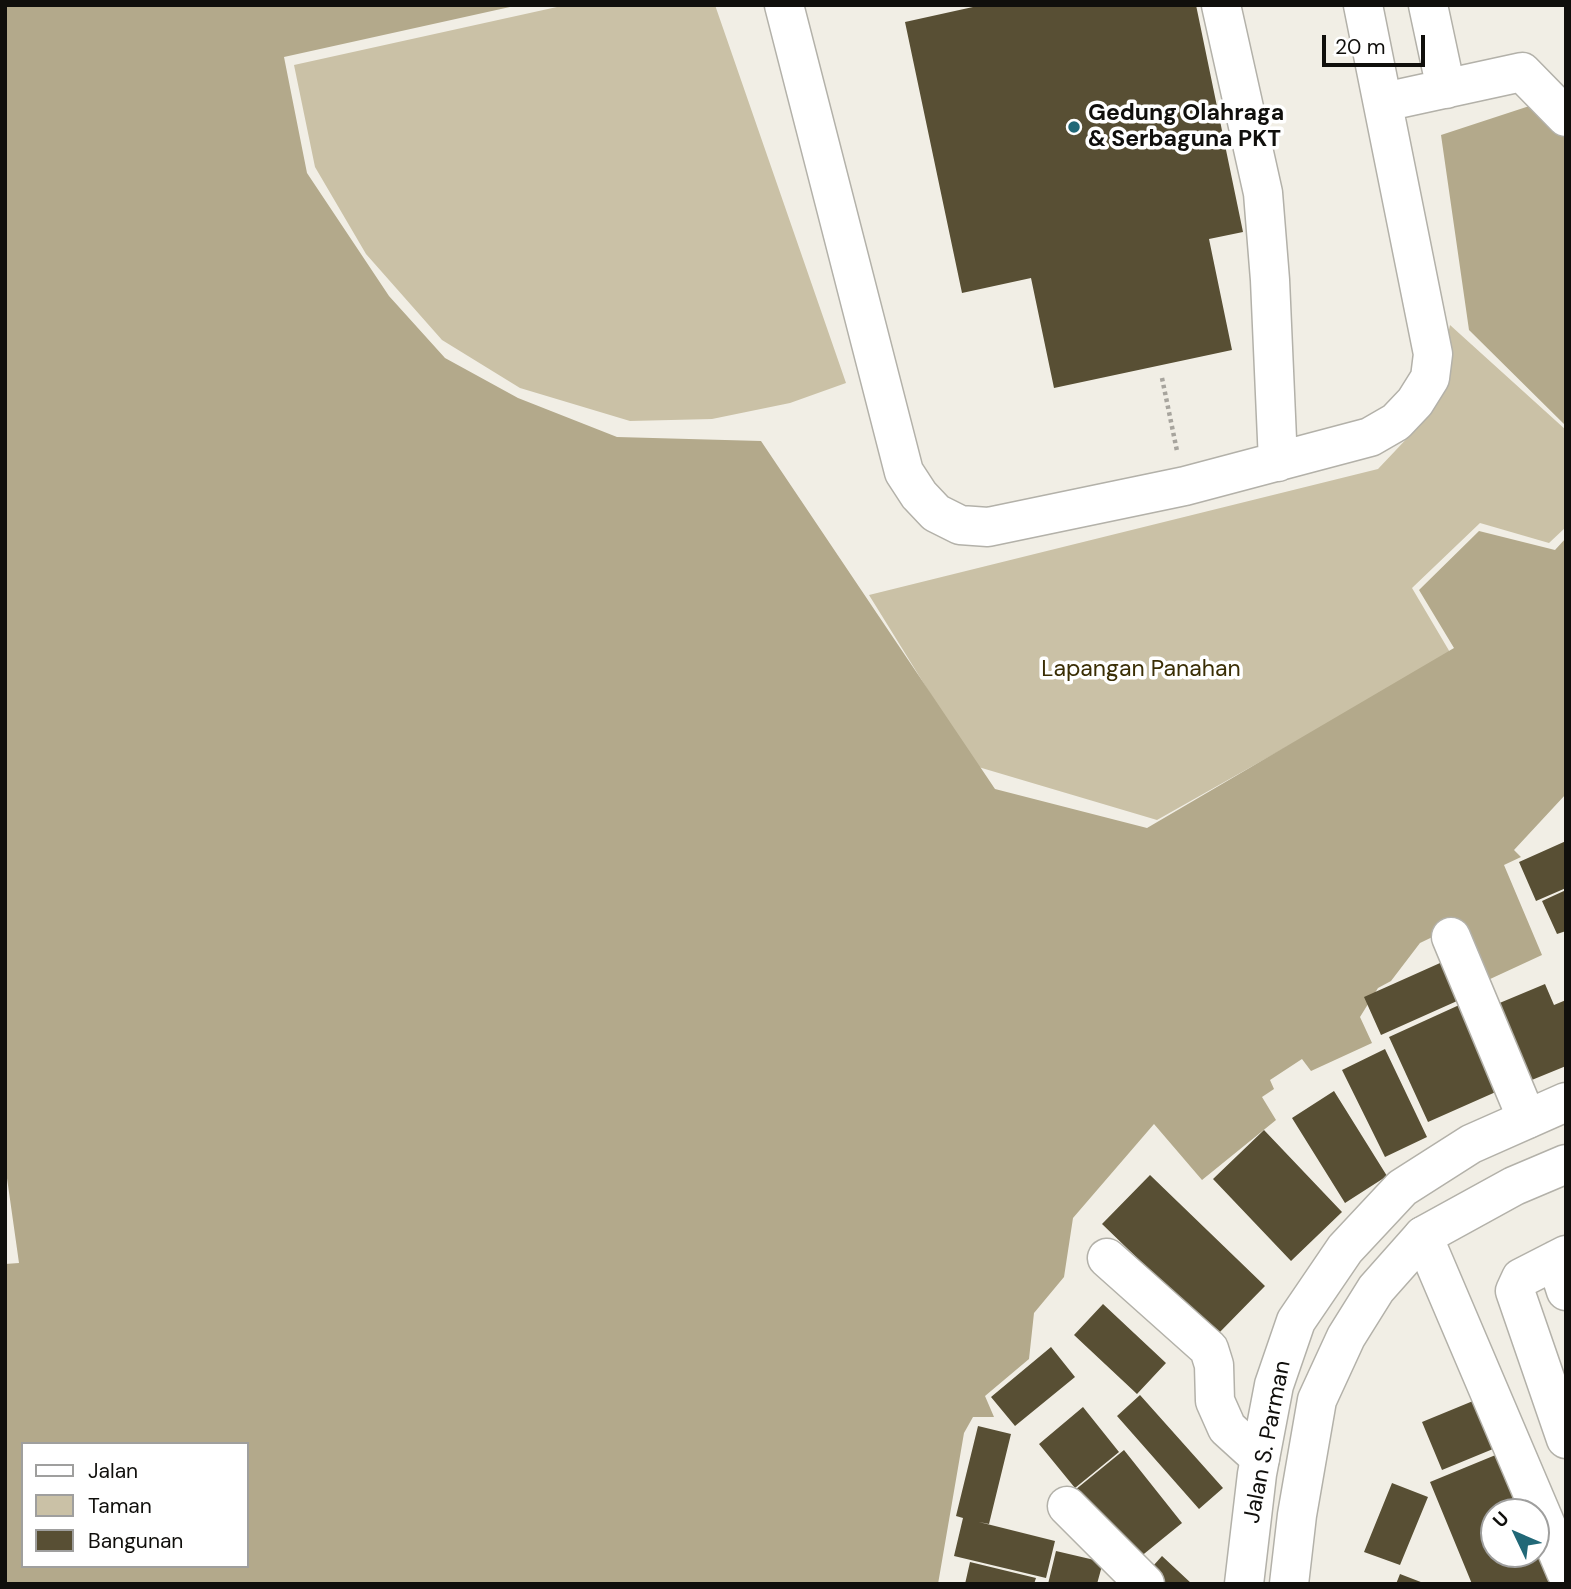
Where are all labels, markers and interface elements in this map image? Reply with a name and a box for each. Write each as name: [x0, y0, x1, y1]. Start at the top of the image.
scale bar: [1326, 21, 1429, 65]
text: 20 m: [1335, 33, 1386, 61]
place label: Gedung Olahraga & Serbaguna PKT: [1088, 100, 1284, 154]
marker: Gedung Olahraga & Serbaguna PKT: [1066, 119, 1082, 135]
park label: Lapangan Panahan: [1041, 656, 1241, 684]
street label: Jalan S. Parman: [1239, 1358, 1297, 1526]
legend: [21, 1442, 248, 1568]
text: Jalan: [88, 1457, 138, 1485]
text: Taman: [88, 1492, 152, 1520]
north arrow: [1480, 1498, 1550, 1568]
text: U: [1487, 1506, 1514, 1533]
text: Bangunan: [88, 1527, 183, 1555]

